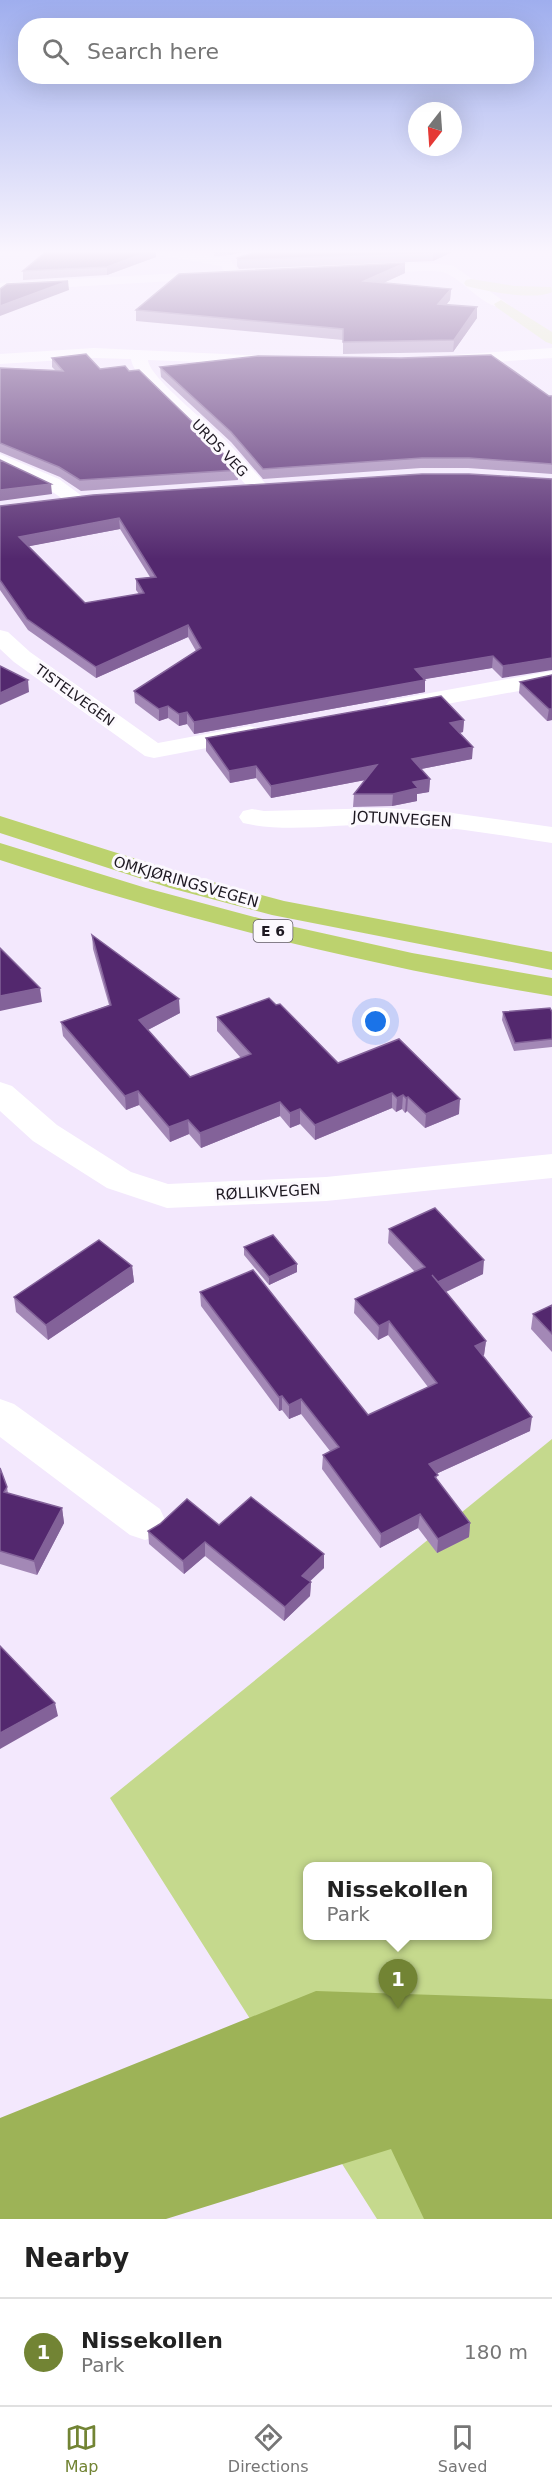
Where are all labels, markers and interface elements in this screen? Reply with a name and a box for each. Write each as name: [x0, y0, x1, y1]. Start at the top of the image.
search box: [18, 18, 534, 84]
icon: search: [39, 35, 72, 68]
text: Search here: [87, 39, 219, 64]
north arrow: [408, 102, 462, 156]
street label: URDS VEG: [189, 416, 251, 480]
street label: TISTELVEGEN: [32, 660, 118, 729]
street label: JOTUNVEGEN: [351, 807, 452, 831]
street label: OMKJØRINGSVEGEN: [111, 853, 261, 911]
road number: E 6: [254, 920, 292, 942]
your location: [361, 1007, 390, 1036]
street label: RØLLIKVEGEN: [215, 1180, 321, 1204]
popup: [303, 1862, 492, 1940]
text: Nissekollen: [327, 1877, 468, 1902]
text: Park: [327, 1902, 370, 1926]
pin: 1: [378, 1960, 418, 2009]
text: Nearby: [24, 2243, 129, 2273]
text: Nissekollen: [81, 2328, 223, 2353]
text: 1: [37, 2340, 50, 2364]
text: 180 m: [464, 2340, 528, 2364]
text: Park: [81, 2353, 124, 2377]
tab: Map: [65, 2421, 98, 2476]
tab: Directions: [228, 2421, 308, 2476]
tab: Saved: [438, 2421, 487, 2476]

